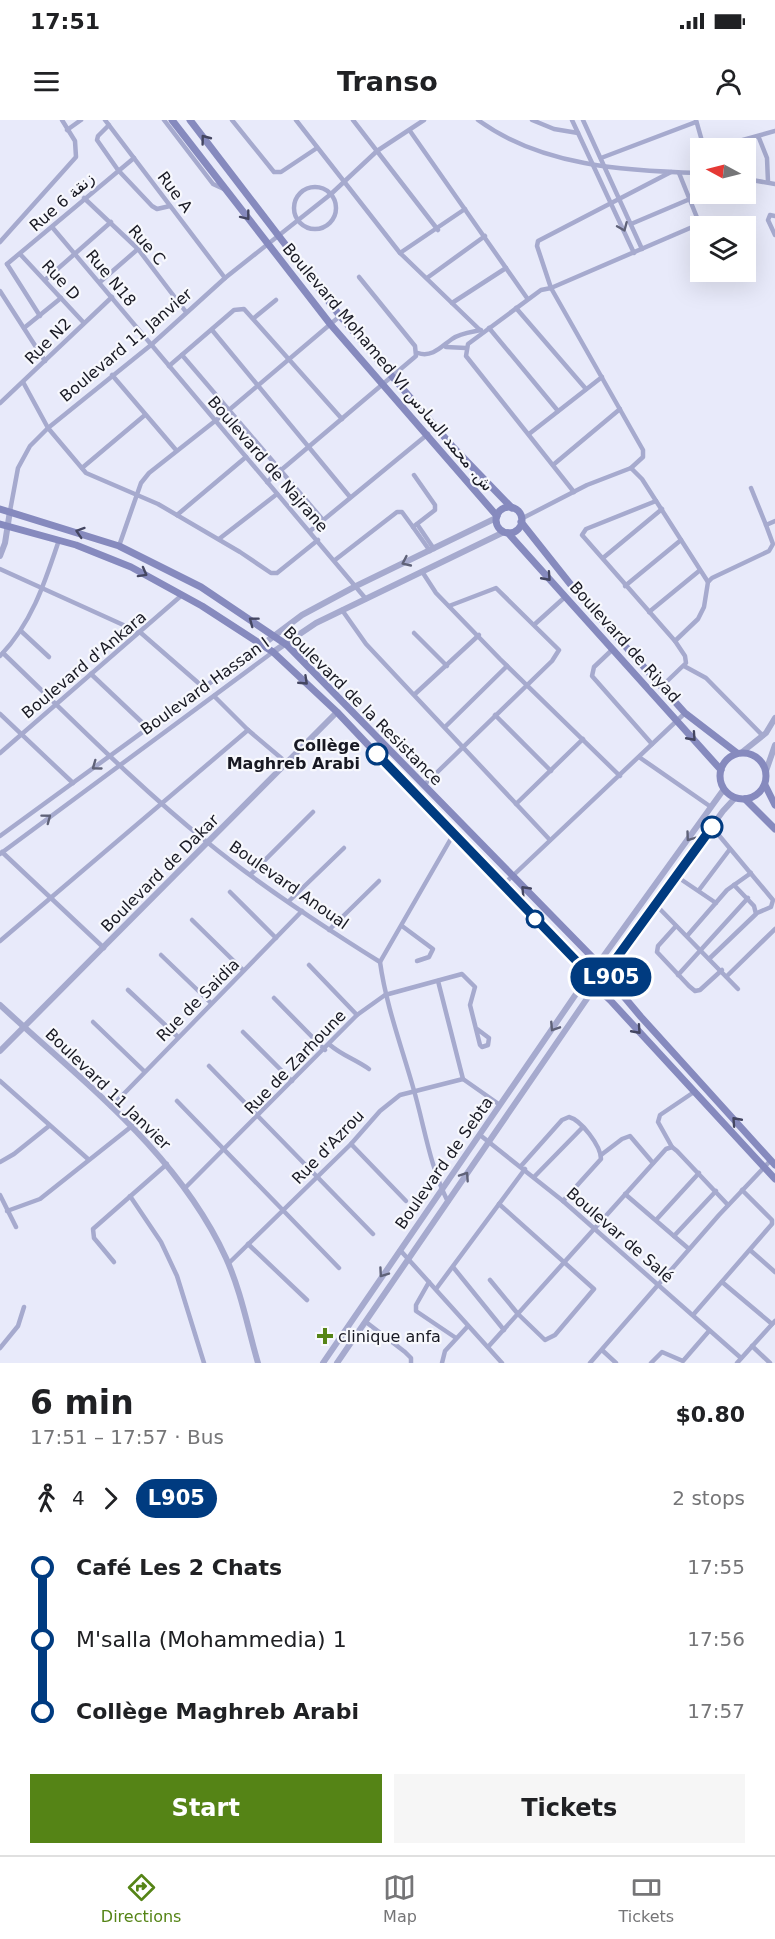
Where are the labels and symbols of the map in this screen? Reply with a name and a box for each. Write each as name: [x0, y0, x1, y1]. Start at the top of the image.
one-way arrow: [201, 135, 212, 146]
north arrow: [690, 138, 756, 204]
street label: Rue A: [153, 168, 197, 216]
street label: Rue 6 زنقة: [26, 169, 99, 236]
one-way arrow: [239, 210, 250, 221]
street label: Rue C: [125, 221, 169, 269]
one-way arrow: [616, 221, 628, 232]
street label: Boulevard Mohamed VI ش. محمد السادس: [279, 239, 497, 495]
street label: Rue N18: [82, 246, 140, 310]
street label: Rue D: [38, 256, 84, 304]
street label: Boulevard 11 Janvier: [56, 284, 196, 406]
street label: Rue N2: [21, 314, 75, 368]
street label: Boulevard de Najrane: [204, 392, 332, 536]
one-way arrow: [75, 527, 86, 539]
one-way arrow: [401, 555, 412, 567]
one-way arrow: [136, 566, 147, 577]
one-way arrow: [540, 570, 551, 580]
street label: Boulevard de Riyad: [566, 578, 684, 706]
street label: Boulevard d'Ankara: [18, 607, 150, 723]
one-way arrow: [248, 617, 259, 628]
street label: Boulevard de la Resistance: [280, 623, 446, 789]
street label: Boulevard Hassan I: [137, 633, 273, 739]
one-way arrow: [298, 674, 308, 685]
one-way arrow: [685, 730, 696, 740]
place label: Collège Maghreb Arabi: [227, 736, 360, 773]
marker: Collège Maghreb Arabi: [366, 743, 388, 765]
one-way arrow: [92, 759, 103, 770]
street label: Boulevard de Dakar: [97, 810, 223, 936]
one-way arrow: [40, 815, 51, 826]
unlabelled marker: [701, 816, 723, 838]
one-way arrow: [686, 830, 697, 841]
street label: Boulevard Anoual: [226, 837, 352, 933]
one-way arrow: [522, 887, 533, 898]
unlabelled marker: [526, 910, 544, 928]
street label: Rue de Saidia: [153, 955, 243, 1045]
line badge: L905: [569, 958, 653, 996]
street label: Rue de Zarhoune: [240, 1006, 350, 1118]
one-way arrow: [551, 1020, 562, 1031]
one-way arrow: [630, 1023, 641, 1034]
street label: Boulevard 11 Janvier: [42, 1024, 175, 1154]
street label: Boulevard de Sebta: [391, 1093, 497, 1233]
street label: Rue d'Azrou: [288, 1106, 368, 1188]
one-way arrow: [732, 1118, 743, 1128]
one-way arrow: [458, 1172, 469, 1183]
street label: Boulevar de Salé: [563, 1183, 677, 1287]
one-way arrow: [379, 1266, 390, 1277]
marker: clinique anfa: [316, 1327, 334, 1345]
place label: clinique anfa: [338, 1327, 441, 1346]

